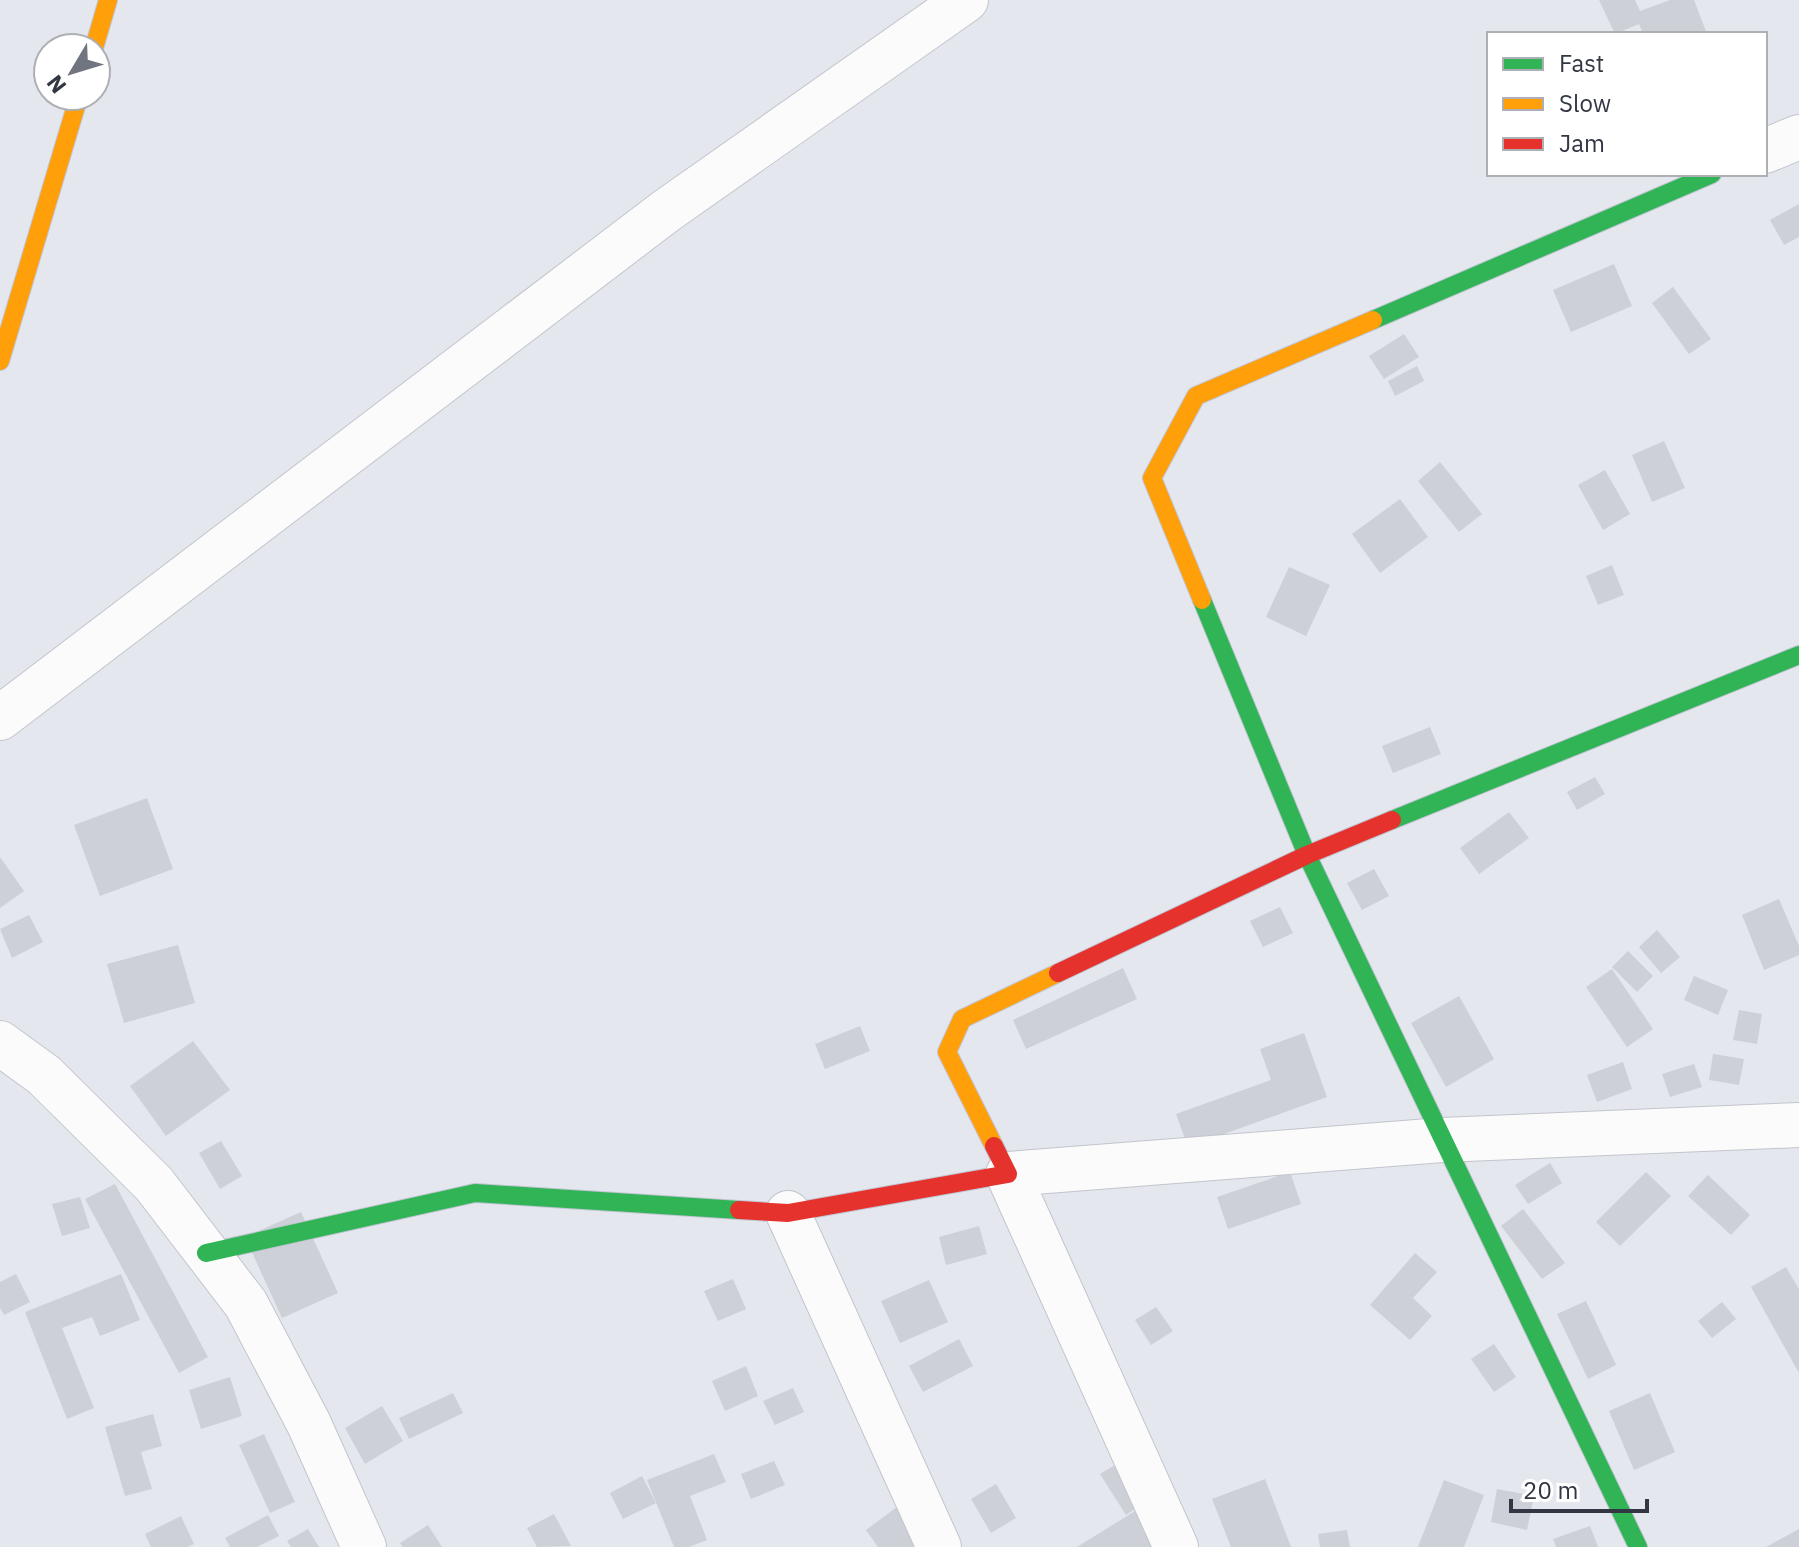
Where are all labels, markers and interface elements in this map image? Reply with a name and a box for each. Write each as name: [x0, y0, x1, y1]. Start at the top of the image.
north arrow: [32, 32, 112, 112]
legend: [1487, 32, 1767, 176]
text: Fast: [1559, 47, 1604, 79]
text: N: [40, 69, 72, 100]
text: Slow: [1559, 87, 1611, 119]
text: Jam: [1559, 127, 1605, 159]
scale bar: [1511, 1463, 1647, 1513]
text: 20 m: [1523, 1474, 1578, 1506]

